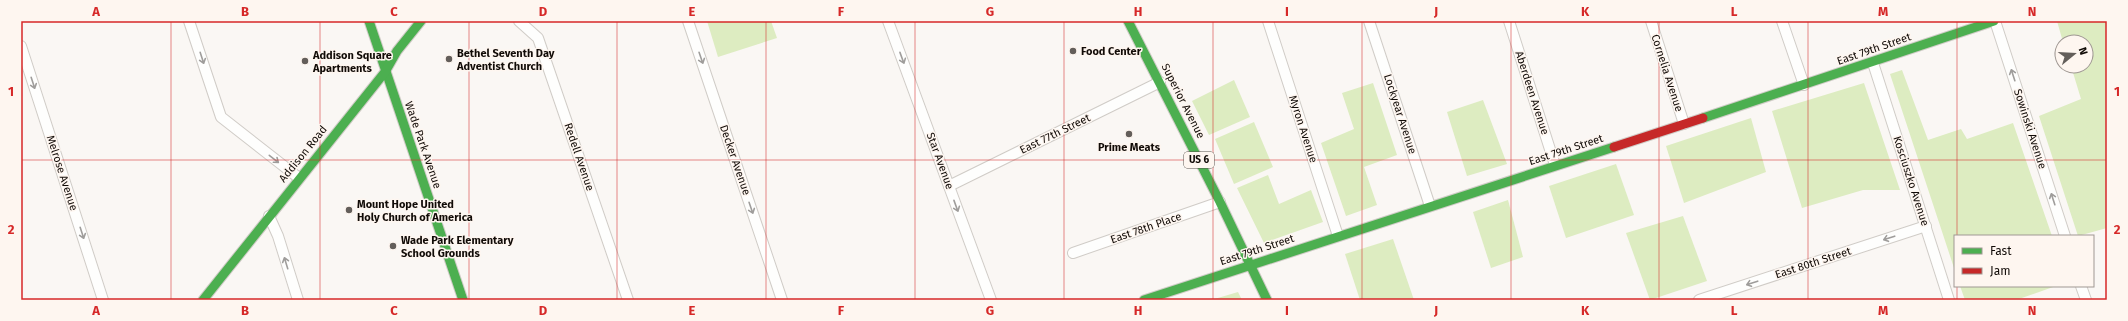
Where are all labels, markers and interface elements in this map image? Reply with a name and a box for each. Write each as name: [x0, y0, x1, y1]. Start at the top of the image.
text: A: [91, 4, 100, 19]
text: B: [241, 4, 249, 19]
text: C: [390, 4, 398, 19]
text: D: [539, 4, 548, 19]
text: E: [689, 4, 696, 19]
text: F: [838, 4, 845, 19]
text: G: [986, 4, 994, 19]
text: H: [1134, 4, 1142, 19]
text: I: [1285, 4, 1289, 19]
text: J: [1433, 4, 1438, 19]
text: K: [1581, 4, 1590, 19]
text: L: [1731, 4, 1738, 19]
text: M: [1878, 4, 1888, 19]
text: N: [2028, 4, 2036, 19]
street label: East 79th Street: [1835, 30, 1913, 68]
street label: Cornelia Avenue: [1648, 33, 1686, 113]
north arrow: [2054, 34, 2094, 74]
place label: Food Center: [1081, 45, 1142, 58]
marker: Food Center: [1068, 46, 1078, 56]
text: N: [2076, 46, 2090, 57]
place label: Bethel Seventh Day Adventist Church: [456, 47, 555, 73]
place label: Addison Square Apartments: [312, 49, 392, 75]
street label: Aberdeen Avenue: [1512, 50, 1552, 136]
one-way arrow: [898, 51, 906, 63]
one-way arrow: [198, 52, 206, 64]
one-way arrow: [697, 52, 705, 64]
marker: Bethel Seventh Day Adventist Church: [444, 54, 454, 64]
marker: Addison Square Apartments: [300, 56, 310, 66]
street label: Superior Avenue: [1159, 61, 1207, 141]
one-way arrow: [2009, 69, 2016, 82]
street label: Lockyear Avenue: [1381, 72, 1419, 156]
one-way arrow: [30, 76, 37, 89]
text: 1: [8, 84, 14, 99]
text: 1: [2114, 84, 2120, 99]
street label: Sowinski Avenue: [2011, 87, 2049, 171]
street label: Myron Avenue: [1286, 94, 1320, 164]
street label: Wade Park Avenue: [402, 100, 444, 190]
street label: East 77th Street: [1018, 111, 1092, 157]
street label: Redell Avenue: [561, 121, 597, 193]
street label: Addison Road: [276, 123, 330, 185]
street label: Decker Avenue: [717, 123, 753, 197]
marker: Prime Meats: [1124, 129, 1134, 139]
street label: Star Avenue: [924, 131, 956, 191]
street label: East 79th Street: [1527, 132, 1605, 168]
street label: Melrose Avenue: [44, 134, 80, 212]
street label: Kosciuszko Avenue: [1890, 134, 1932, 228]
place label: Prime Meats: [1098, 141, 1161, 154]
road number: US 6: [1184, 152, 1214, 168]
one-way arrow: [269, 155, 280, 163]
one-way arrow: [2049, 193, 2056, 206]
place label: Mount Hope United Holy Church of America: [357, 198, 473, 224]
one-way arrow: [953, 200, 961, 212]
one-way arrow: [748, 201, 755, 214]
marker: Mount Hope United Holy Church of America: [344, 205, 354, 215]
street label: East 78th Place: [1109, 210, 1183, 246]
text: 2: [8, 222, 15, 237]
text: 2: [2114, 222, 2121, 237]
one-way arrow: [79, 227, 86, 240]
street label: East 79th Street: [1218, 232, 1296, 268]
place label: Wade Park Elementary School Grounds: [401, 234, 514, 260]
one-way arrow: [1883, 235, 1895, 243]
legend: [1954, 235, 2094, 287]
marker: Wade Park Elementary School Grounds: [388, 241, 398, 251]
text: Fast: [1990, 244, 2012, 258]
street label: East 80th Street: [1773, 245, 1853, 281]
one-way arrow: [282, 256, 289, 269]
text: Jam: [1990, 264, 2010, 278]
one-way arrow: [1746, 280, 1759, 287]
text: A: [91, 303, 100, 318]
text: B: [241, 303, 249, 318]
text: C: [390, 303, 398, 318]
text: D: [539, 303, 548, 318]
text: E: [689, 303, 696, 318]
text: F: [838, 303, 845, 318]
text: G: [986, 303, 994, 318]
text: H: [1134, 303, 1142, 318]
text: I: [1285, 303, 1289, 318]
text: J: [1433, 303, 1438, 318]
text: K: [1581, 303, 1590, 318]
text: L: [1731, 303, 1738, 318]
text: M: [1878, 303, 1888, 318]
text: N: [2028, 303, 2036, 318]

